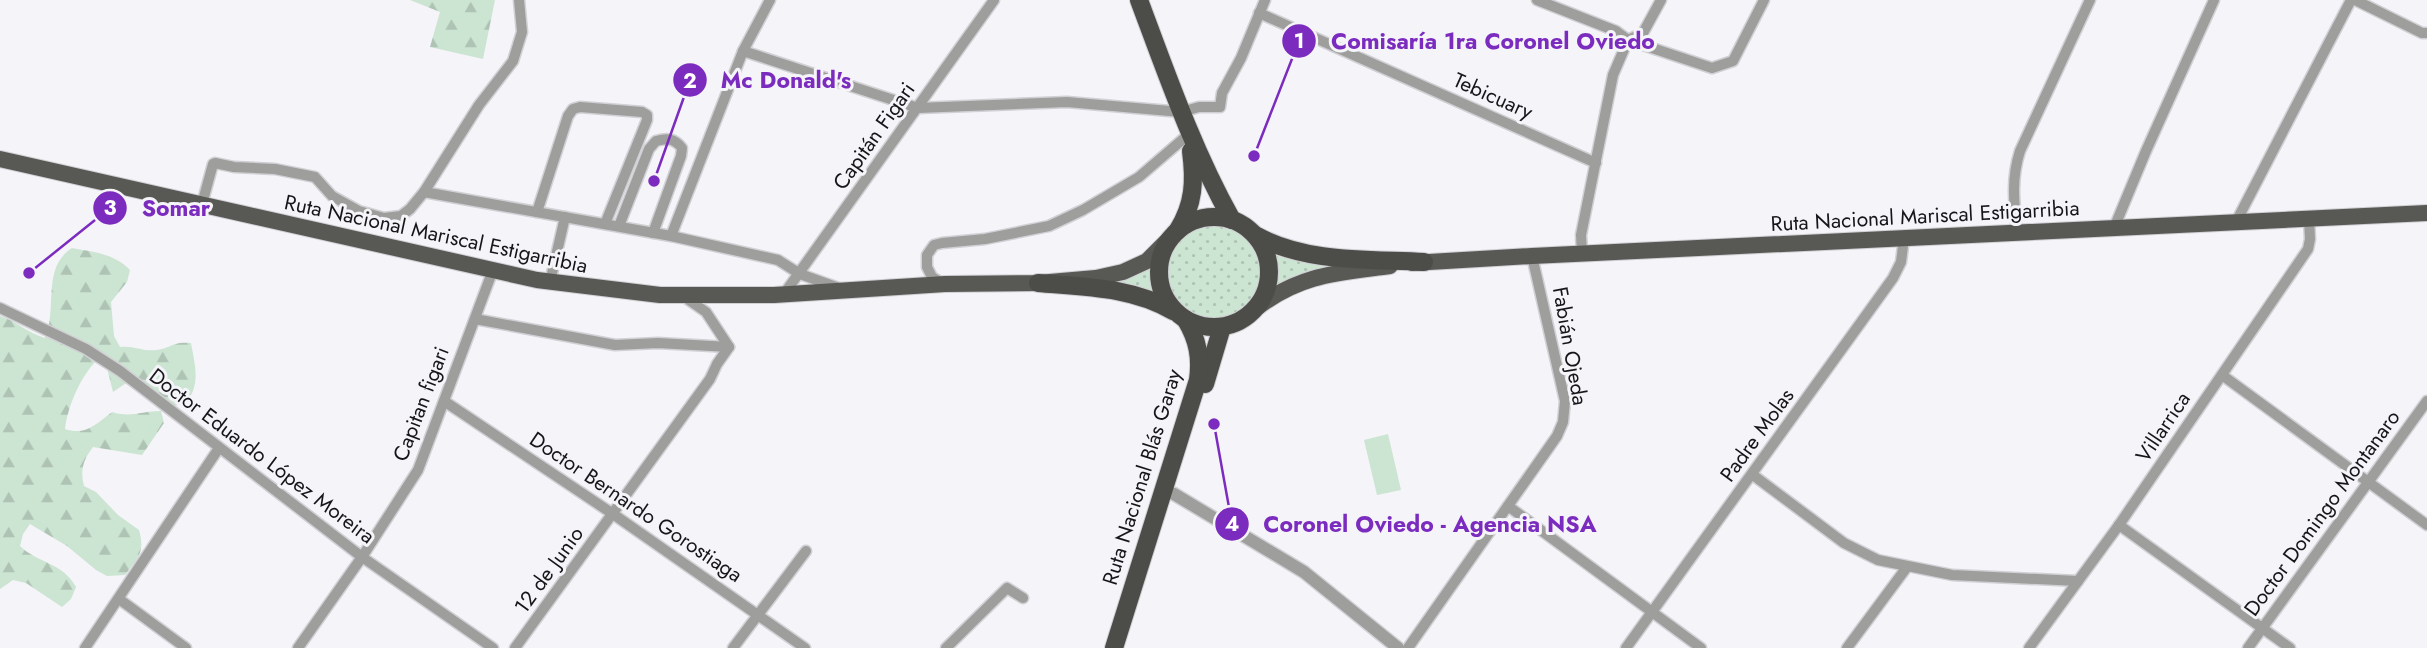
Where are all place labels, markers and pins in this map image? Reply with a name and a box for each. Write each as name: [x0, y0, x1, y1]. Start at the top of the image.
callout: Comisaría 1ra Coronel Oviedo: [1282, 19, 1669, 63]
callout: Mc Donald's: [672, 58, 866, 102]
callout: Somar: [93, 186, 224, 230]
callout: Coronel Oviedo - Agencia NSA: [1215, 502, 1611, 546]

